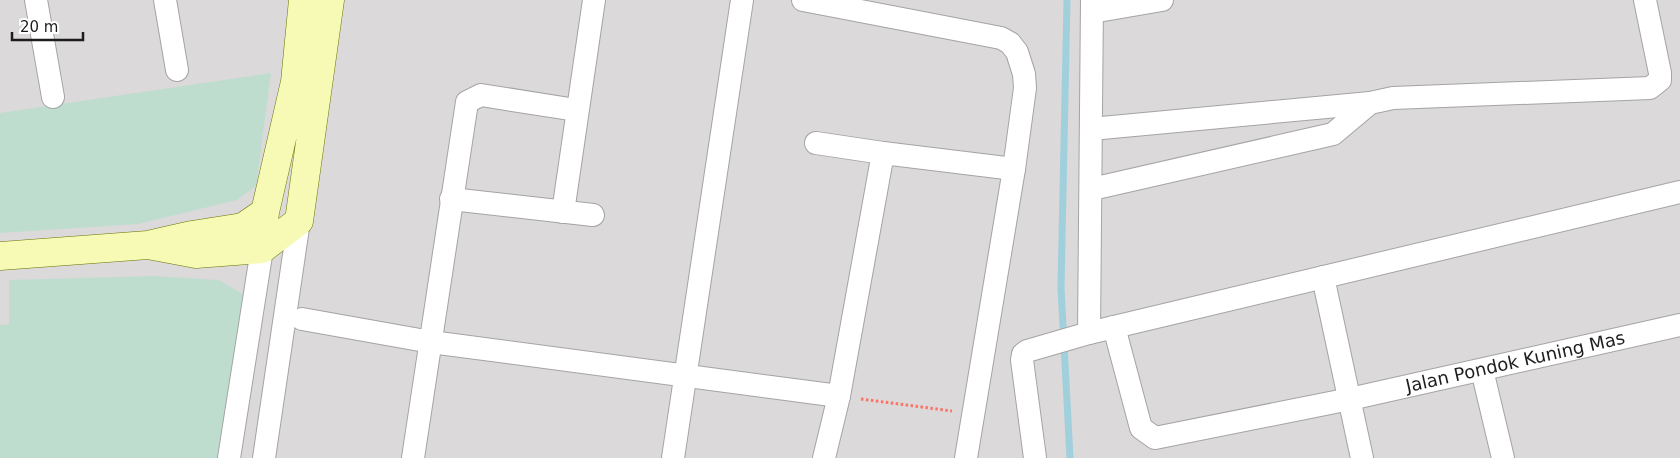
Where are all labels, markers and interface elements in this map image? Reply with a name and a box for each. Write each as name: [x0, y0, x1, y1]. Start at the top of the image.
scale bar: [12, 10, 84, 42]
text: 20 m: [20, 18, 58, 36]
street label: Jalan Pondok Kuning Mas: [1403, 327, 1627, 396]

